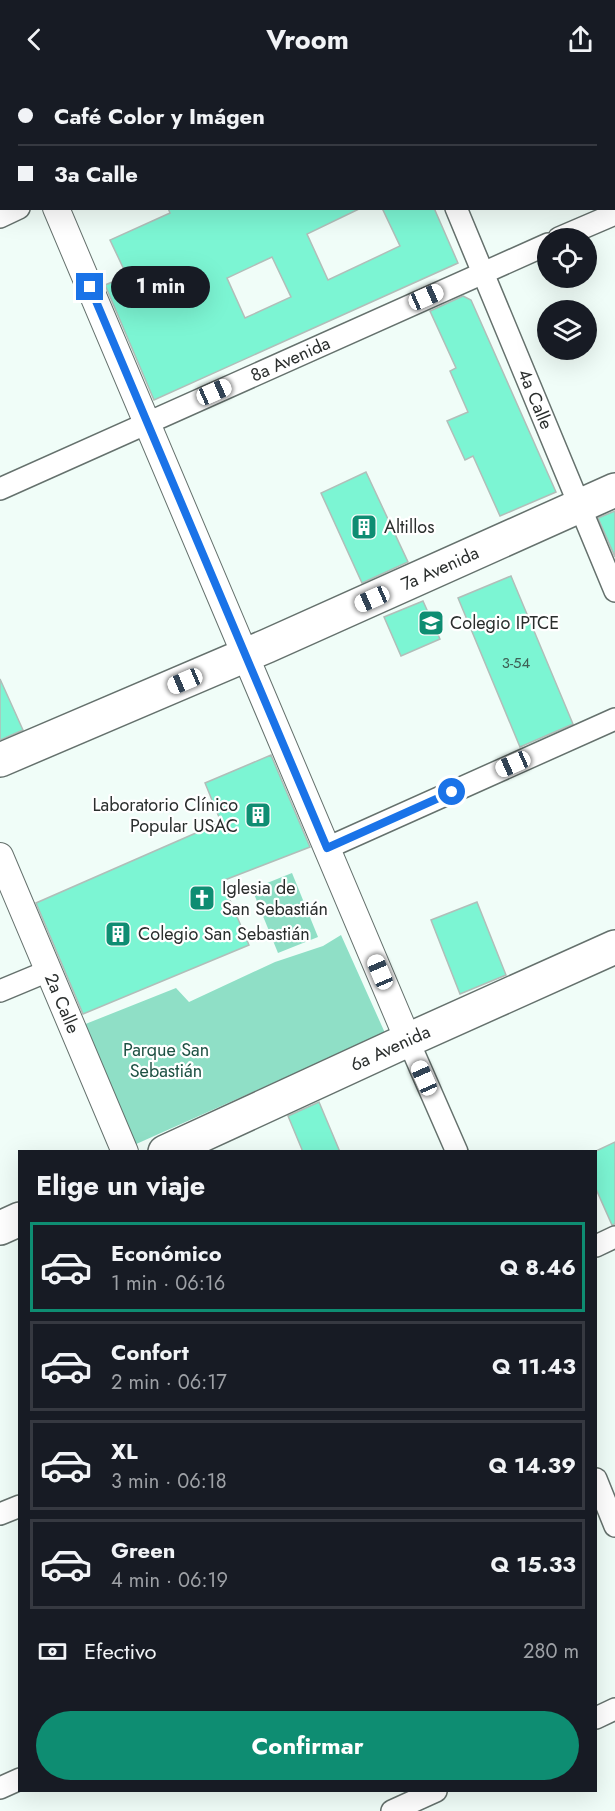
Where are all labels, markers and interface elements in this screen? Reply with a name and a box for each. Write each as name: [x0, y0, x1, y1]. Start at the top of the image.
text: Vroom: [266, 20, 349, 59]
icon: back: [18, 23, 51, 56]
icon: share: [564, 23, 597, 56]
text: Café Color y Imágen: [54, 100, 265, 132]
text: 3a Calle: [54, 158, 138, 190]
map controls: [537, 228, 597, 360]
button: locate: [537, 228, 597, 288]
callout: 1 min: [111, 266, 210, 308]
text: 1 min: [136, 272, 185, 301]
route end: [76, 273, 103, 300]
car: [406, 281, 446, 313]
button: layers: [537, 300, 597, 360]
street label: 8a Avenida: [246, 330, 334, 388]
street label: 4a Calle: [511, 365, 559, 433]
car: [194, 376, 234, 408]
building icon: Altillos: [349, 512, 379, 542]
place label: Altillos: [384, 514, 434, 540]
street label: 7a Avenida: [397, 540, 483, 597]
car: [352, 583, 392, 615]
school or university icon: Colegio IPTCE: [416, 608, 446, 638]
place label: Colegio IPTCE: [450, 610, 559, 636]
house number: 3-54: [502, 652, 531, 674]
car: [165, 666, 205, 696]
car: [493, 748, 533, 780]
route start: [438, 778, 465, 805]
place label: Laboratorio Clínico Popular USAC: [92, 792, 238, 839]
building icon: Laboratorio Clínico Popular USAC: [243, 800, 273, 830]
place label: Iglesia de San Sebastián: [222, 875, 328, 922]
church icon: Iglesia de San Sebastián: [187, 883, 217, 913]
building icon: Colegio San Sebastián: [103, 919, 133, 949]
place label: Colegio San Sebastián: [138, 921, 310, 947]
car: [365, 952, 395, 992]
street label: 2a Calle: [38, 969, 86, 1037]
street label: 6a Avenida: [346, 1019, 434, 1078]
park label: Parque San Sebastián: [123, 1037, 209, 1084]
car: [408, 1058, 440, 1098]
text: Elige un viaje: [36, 1166, 205, 1205]
text: Económico: [111, 1237, 222, 1269]
icon: car: [39, 1240, 93, 1294]
text: Q 8.46: [500, 1251, 576, 1283]
text: 1 min · 06:16: [111, 1269, 225, 1298]
text: Confort: [111, 1336, 189, 1368]
icon: car: [39, 1339, 93, 1393]
text: Q 11.43: [492, 1350, 576, 1382]
text: 2 min · 06:17: [111, 1368, 227, 1397]
text: XL: [111, 1435, 138, 1467]
icon: car: [39, 1438, 93, 1492]
text: Q 14.39: [488, 1449, 576, 1481]
text: 3 min · 06:18: [111, 1467, 227, 1496]
text: Green: [111, 1534, 175, 1566]
icon: car: [39, 1537, 93, 1591]
text: Q 15.33: [491, 1548, 576, 1580]
text: 4 min · 06:19: [111, 1566, 228, 1595]
icon: cash: [36, 1635, 69, 1668]
text: Efectivo: [84, 1635, 157, 1667]
text: 280 m: [523, 1637, 579, 1666]
button: Confirmar: [36, 1711, 579, 1780]

